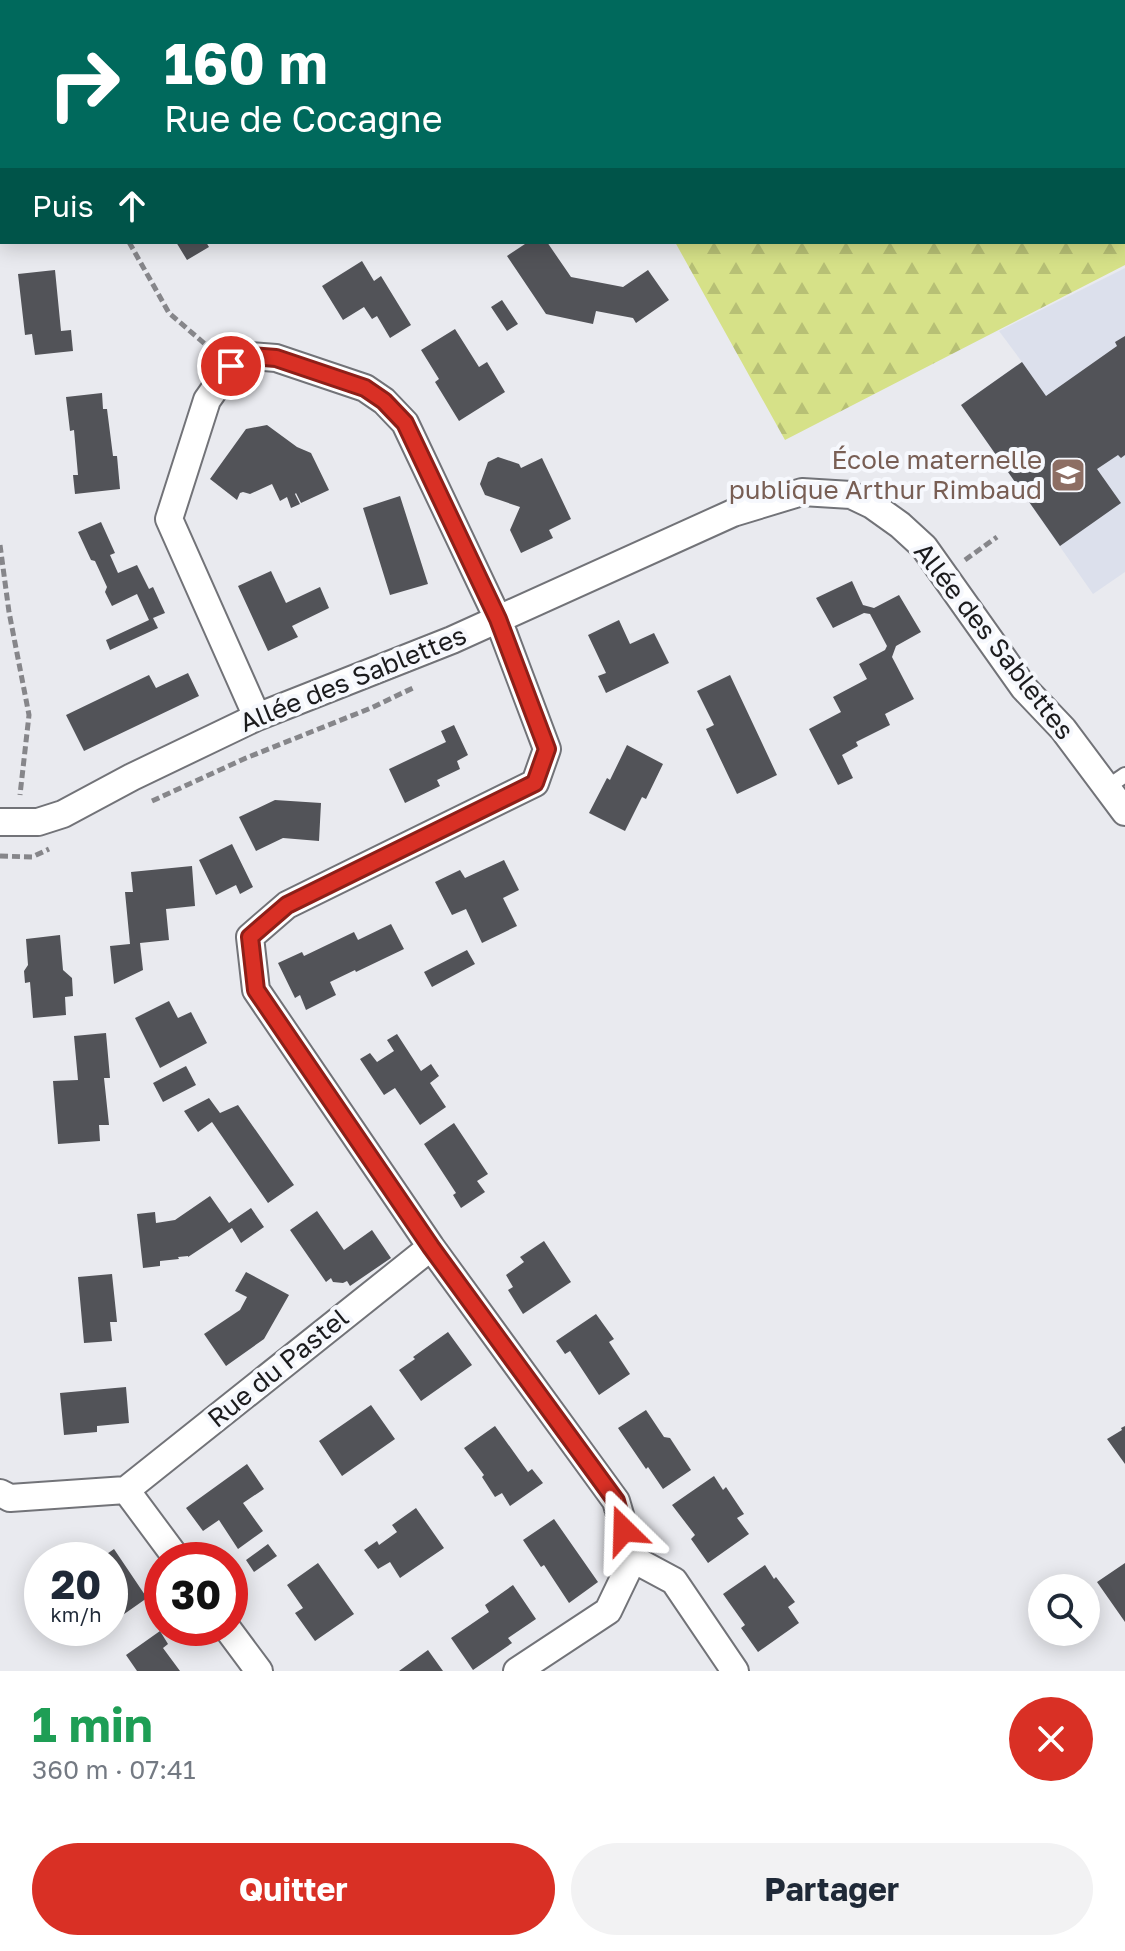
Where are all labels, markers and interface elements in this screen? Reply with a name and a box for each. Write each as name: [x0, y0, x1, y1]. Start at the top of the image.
text: 160 m: [164, 29, 328, 96]
icon: right: [32, 32, 136, 136]
text: Rue de Cocagne: [164, 97, 443, 140]
icon: ahead: [110, 184, 154, 228]
text: Puis: [32, 188, 94, 224]
pin: [197, 332, 265, 400]
icon: arrive: [209, 344, 253, 388]
place label: École maternelle publique Arthur Rimbaud: [729, 444, 1042, 505]
school or university icon: École maternelle publique Arthur Rimbaud: [1049, 456, 1087, 494]
street label: Allée des Sablettes: [908, 536, 1081, 745]
street label: Allée des Sablettes: [235, 619, 470, 738]
street label: Rue du Pastel: [201, 1302, 354, 1434]
position arrow: [582, 1488, 666, 1572]
speed limit sign: 30: [144, 1542, 248, 1646]
text: 20: [51, 1560, 101, 1608]
map controls: [1028, 1574, 1100, 1646]
button: search: [1028, 1574, 1100, 1646]
text: km/h: [51, 1602, 101, 1626]
text: 1 min: [32, 1695, 153, 1753]
button: close: [1009, 1697, 1093, 1781]
text: 360 m · 07:41: [32, 1754, 196, 1785]
button: Quitter: [32, 1843, 555, 1935]
button: Partager: [571, 1843, 1093, 1935]

